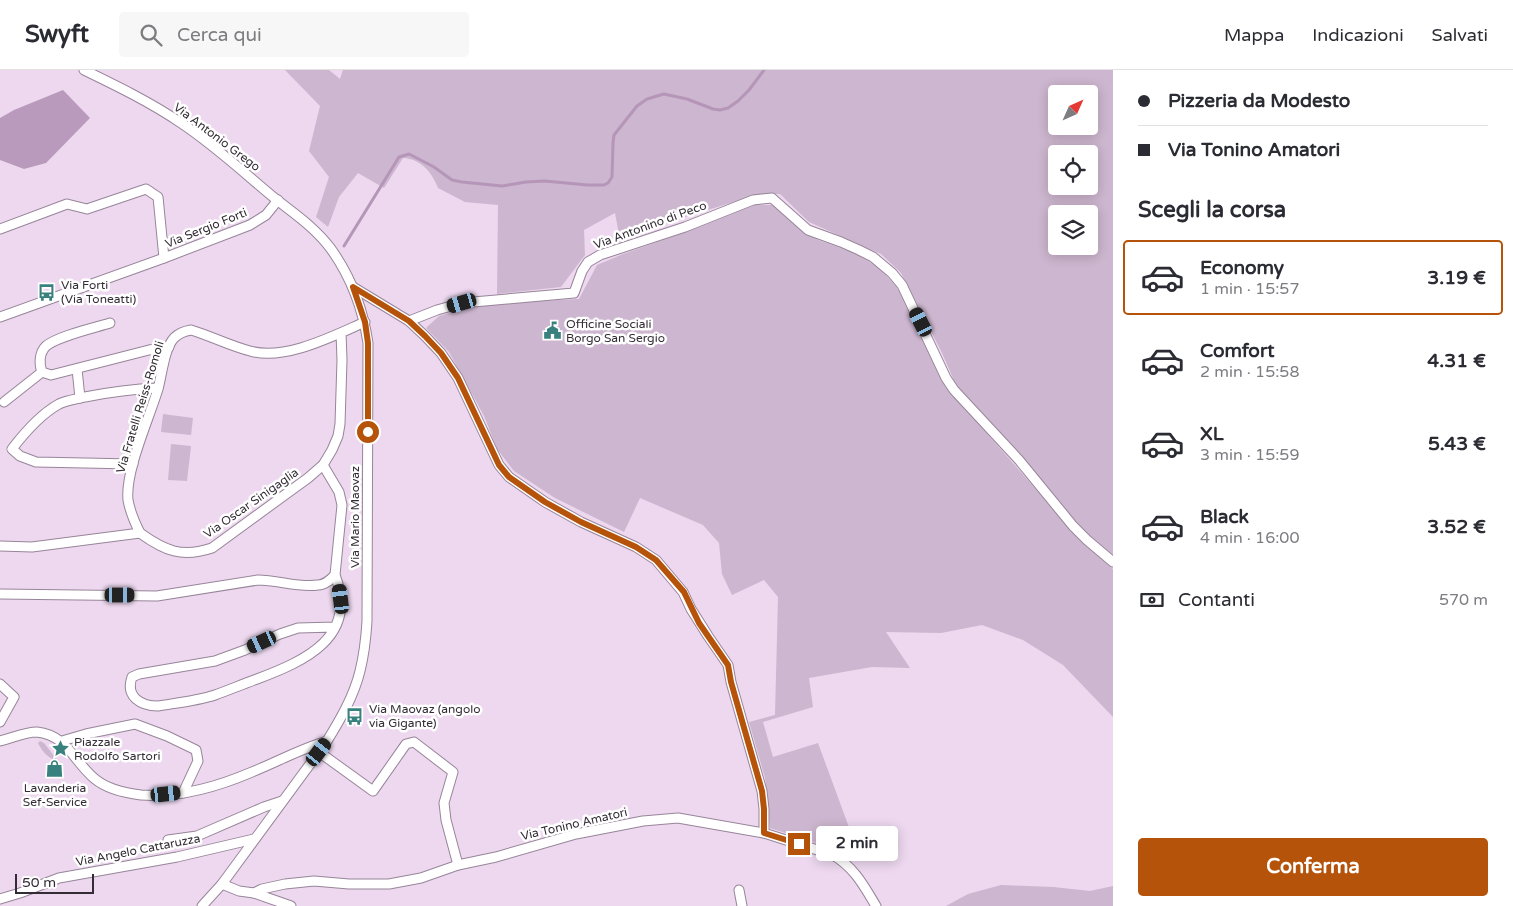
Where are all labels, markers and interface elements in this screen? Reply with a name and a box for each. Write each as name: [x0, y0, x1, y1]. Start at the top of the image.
search box: [119, 12, 469, 57]
text: Swyft: [25, 20, 89, 49]
icon: search: [137, 21, 165, 49]
text: Cerca qui: [177, 24, 262, 46]
text: Mappa: [1224, 24, 1284, 46]
text: Indicazioni: [1312, 24, 1404, 46]
text: Salvati: [1432, 24, 1488, 46]
north arrow: [1048, 85, 1098, 135]
map controls: [1048, 85, 1098, 255]
text: Pizzeria da Modesto: [1168, 90, 1350, 112]
street label: Via Antonio Grego: [171, 100, 263, 174]
text: Via Tonino Amatori: [1168, 139, 1340, 161]
button: locate: [1048, 145, 1098, 195]
text: Scegli la corsa: [1138, 197, 1286, 223]
street label: Via Antonino di Peco: [592, 198, 708, 252]
street label: Via Sergio Forti: [163, 205, 249, 251]
button: layers: [1048, 205, 1098, 255]
icon: car: [1140, 255, 1185, 300]
text: Economy: [1200, 257, 1284, 279]
text: 3.19 €: [1427, 267, 1486, 289]
place label: Via Forti (Via Toneatti): [61, 278, 136, 306]
text: 1 min · 15:57: [1200, 279, 1299, 299]
bus stop icon: Via Forti (Via Toneatti): [37, 282, 57, 302]
car: [445, 292, 478, 314]
car: [907, 305, 934, 339]
place label: Officine Sociali Borgo San Sergio: [566, 317, 665, 345]
public building icon: Officine Sociali Borgo San Sergio: [542, 321, 562, 341]
icon: car: [1140, 338, 1185, 383]
street label: Via Fratelli Reiss-Romoli: [113, 339, 167, 475]
text: Comfort: [1200, 340, 1274, 362]
text: 4.31 €: [1427, 350, 1486, 372]
text: 2 min · 15:58: [1200, 362, 1299, 382]
route start: [357, 421, 379, 443]
icon: car: [1140, 421, 1185, 466]
text: XL: [1200, 423, 1224, 445]
text: 5.43 €: [1428, 433, 1486, 455]
text: 3 min · 15:59: [1200, 445, 1299, 465]
street label: Via Oscar Sinigaglia: [201, 465, 301, 541]
street label: Via Mario Maovaz: [348, 466, 362, 568]
icon: car: [1140, 504, 1185, 549]
text: Black: [1200, 506, 1249, 528]
text: 3.52 €: [1427, 516, 1486, 538]
text: 4 min · 16:00: [1200, 528, 1299, 548]
car: [331, 583, 350, 615]
icon: cash: [1138, 586, 1166, 614]
car: [105, 588, 135, 603]
text: Contanti: [1178, 589, 1255, 611]
text: 570 m: [1439, 590, 1488, 610]
car: [245, 629, 278, 655]
place label: Via Maovaz (angolo via Gigante): [369, 702, 480, 730]
bus stop icon: Via Maovaz (angolo via Gigante): [345, 706, 365, 726]
place label: Piazzale Rodolfo Sartori: [74, 735, 160, 763]
car: [303, 736, 334, 768]
place icon: Piazzale Rodolfo Sartori: [50, 739, 70, 759]
shop icon: Lavanderia Sef-Service: [45, 759, 65, 779]
place label: Lavanderia Sef-Service: [23, 781, 87, 809]
car: [150, 785, 181, 803]
street label: Via Tonino Amatori: [519, 805, 629, 843]
callout: 2 min: [816, 826, 899, 862]
street label: Via Angelo Cattaruzza: [75, 831, 201, 869]
route end: [788, 833, 810, 855]
text: 2 min: [836, 833, 878, 853]
button: Conferma: [1138, 838, 1488, 896]
scale bar: [15, 871, 94, 894]
text: 50 m: [22, 874, 56, 891]

